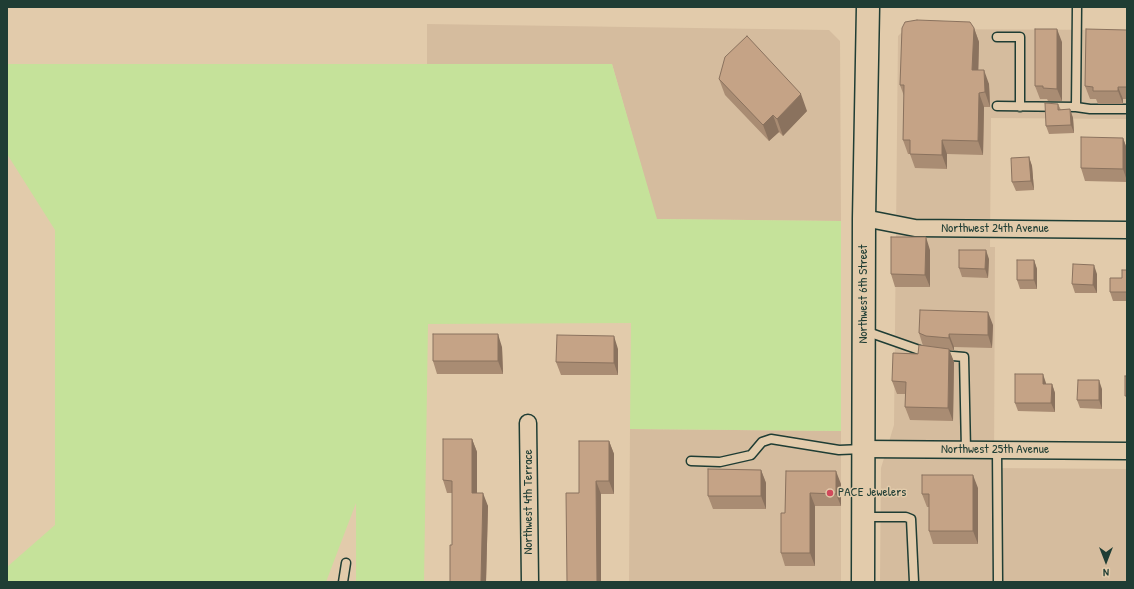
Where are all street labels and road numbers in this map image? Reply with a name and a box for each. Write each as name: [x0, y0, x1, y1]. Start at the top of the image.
street label: Northwest 24th Avenue: [941, 221, 1049, 237]
street label: Northwest 6th Street: [856, 244, 872, 344]
street label: Northwest 25th Avenue: [941, 442, 1049, 458]
street label: Northwest 4th Terrace: [521, 449, 537, 555]

